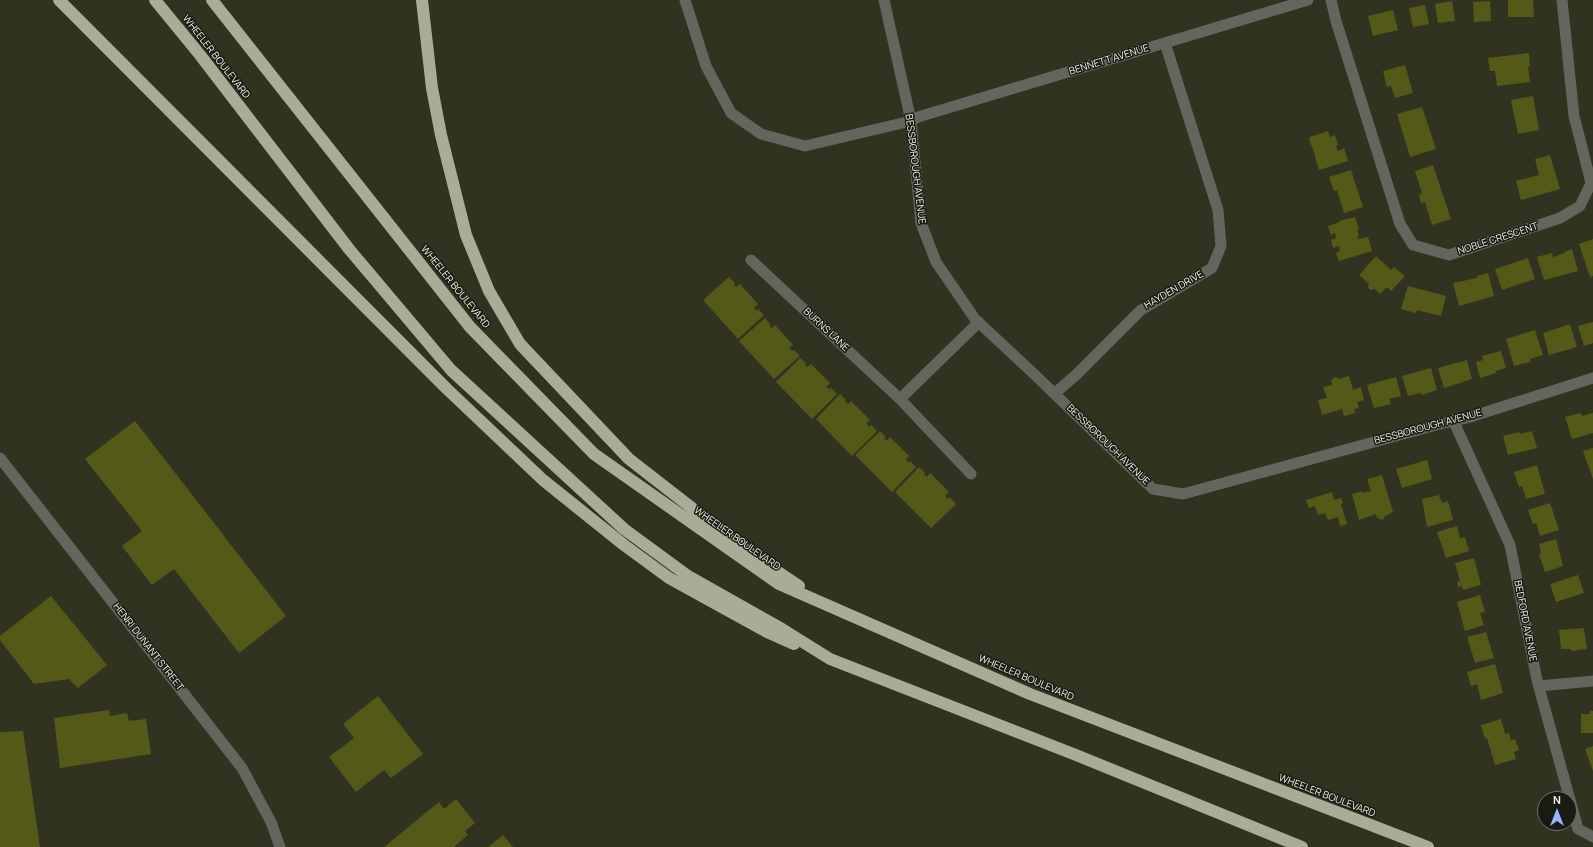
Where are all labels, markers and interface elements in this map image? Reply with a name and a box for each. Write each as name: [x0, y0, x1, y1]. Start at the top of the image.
street label: WHEELER BOULEVARD: [180, 13, 252, 101]
street label: BENNETT AVENUE: [1068, 42, 1150, 78]
street label: BESSBOROUGH AVENUE: [902, 113, 928, 225]
street label: NOBLE CRESCENT: [1456, 220, 1540, 258]
street label: WHEELER BOULEVARD: [418, 243, 492, 331]
street label: HAYDEN DRIVE: [1142, 268, 1206, 312]
street label: BURNS LANE: [801, 306, 851, 354]
street label: BESSBOROUGH AVENUE: [1064, 402, 1152, 488]
street label: BESSBOROUGH AVENUE: [1373, 407, 1483, 447]
street label: WHEELER BOULEVARD: [692, 505, 782, 573]
street label: BEDFORD AVENUE: [1511, 579, 1539, 663]
street label: HENRI DUNANT STREET: [110, 601, 186, 693]
street label: WHEELER BOULEVARD: [976, 652, 1076, 704]
street label: WHEELER BOULEVARD: [1277, 772, 1377, 820]
north arrow: [1537, 791, 1577, 831]
text: N: [1553, 792, 1561, 807]

